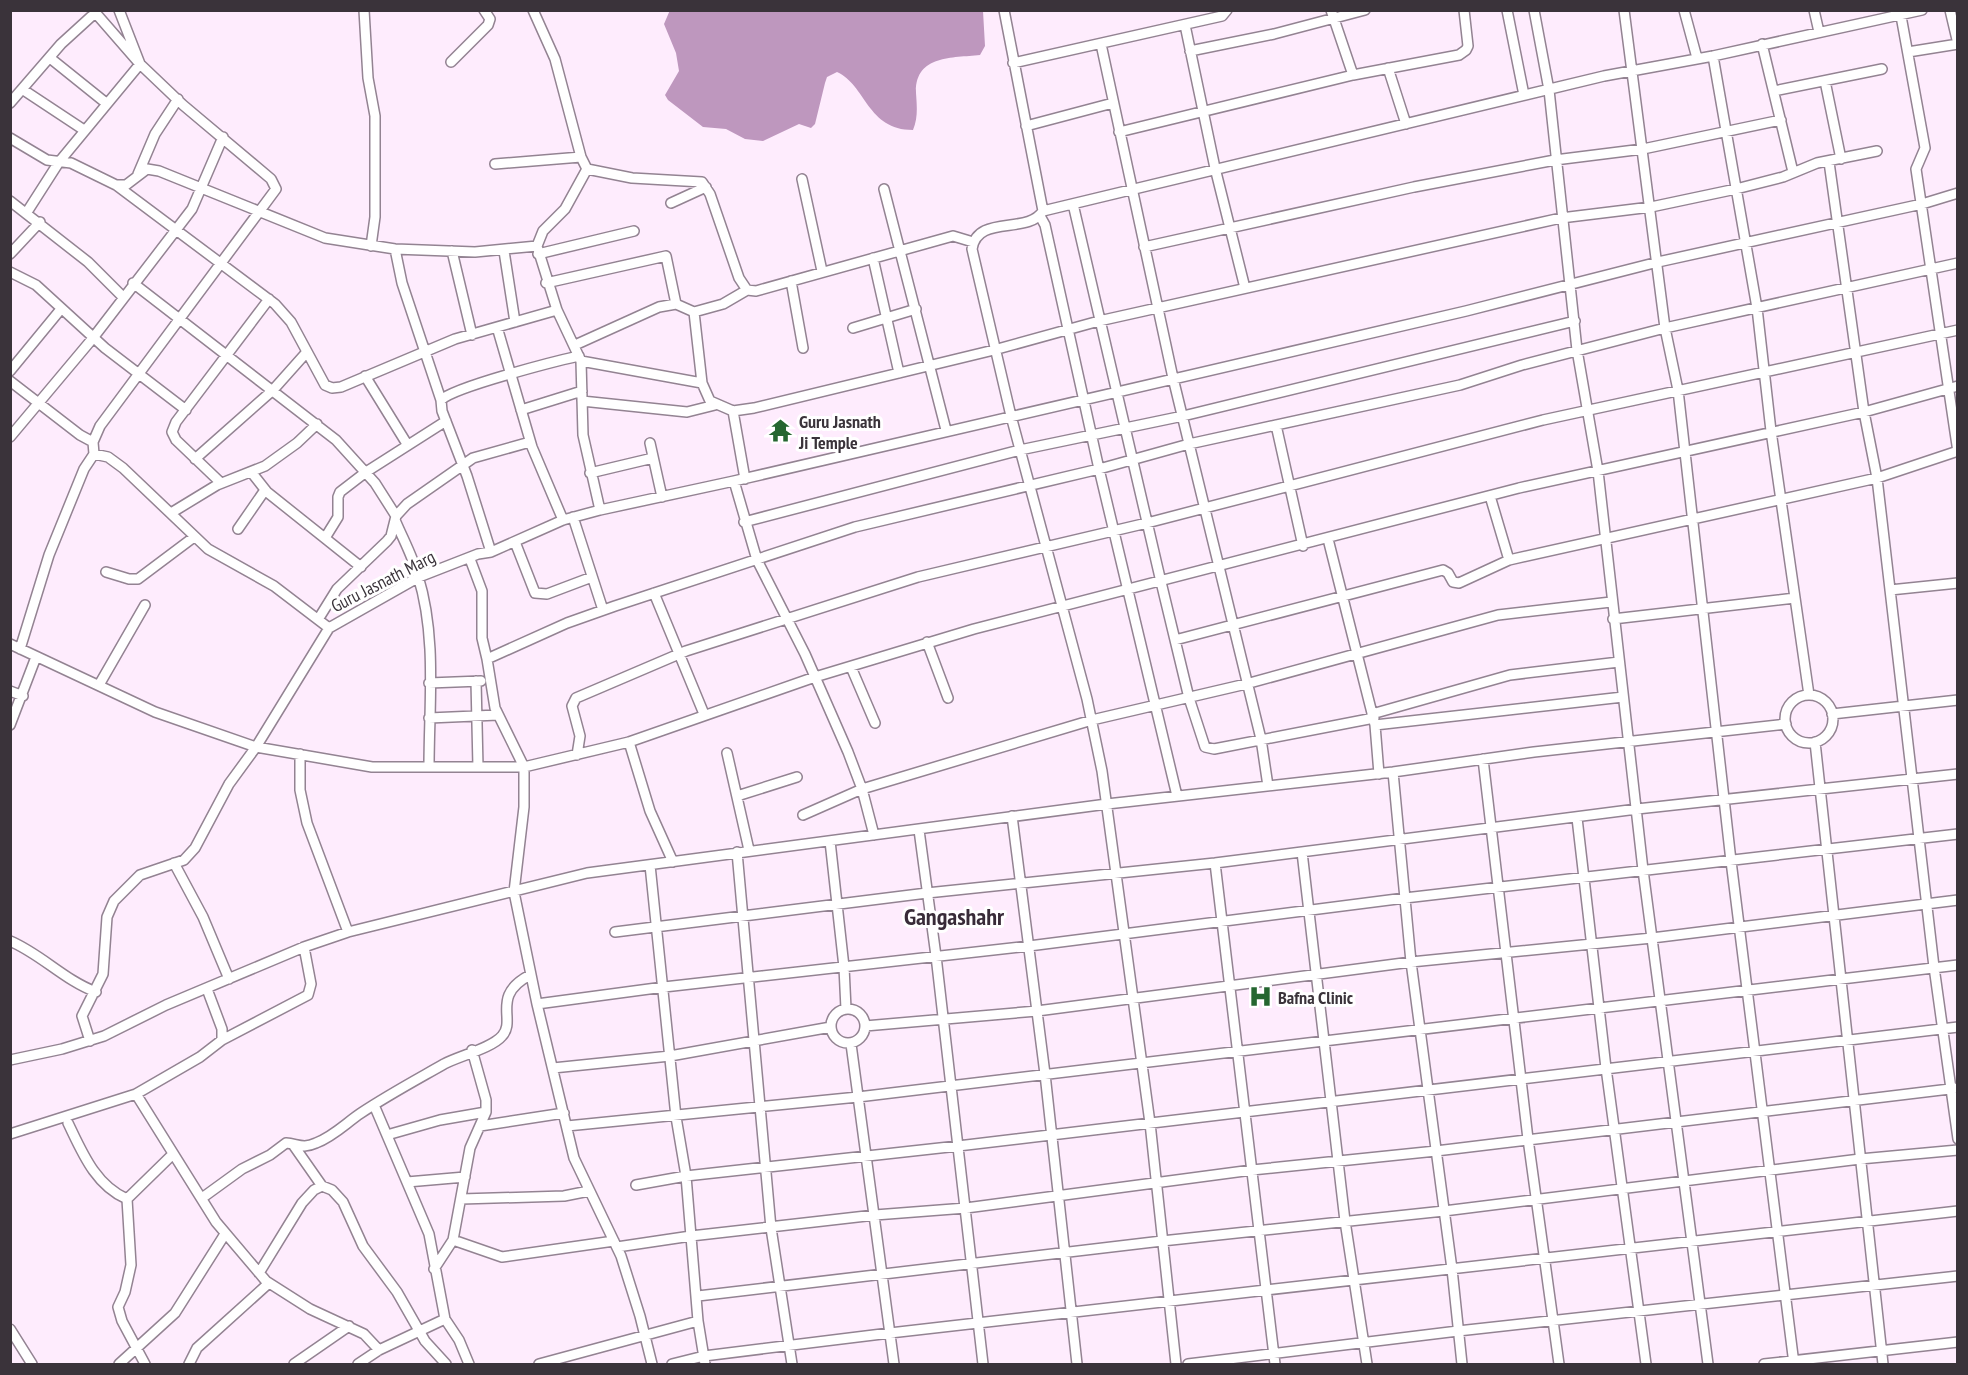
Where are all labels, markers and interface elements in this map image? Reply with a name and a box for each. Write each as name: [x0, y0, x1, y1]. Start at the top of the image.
place label: Guru Jasnath Ji Temple: [798, 410, 881, 454]
temple icon: Guru Jasnath Ji Temple: [768, 418, 794, 444]
street label: Guru Jasnath Marg: [327, 545, 439, 617]
district label: Gangashahr: [904, 901, 1005, 932]
hospital icon: Bafna Clinic: [1247, 984, 1273, 1010]
place label: Bafna Clinic: [1278, 986, 1354, 1009]

